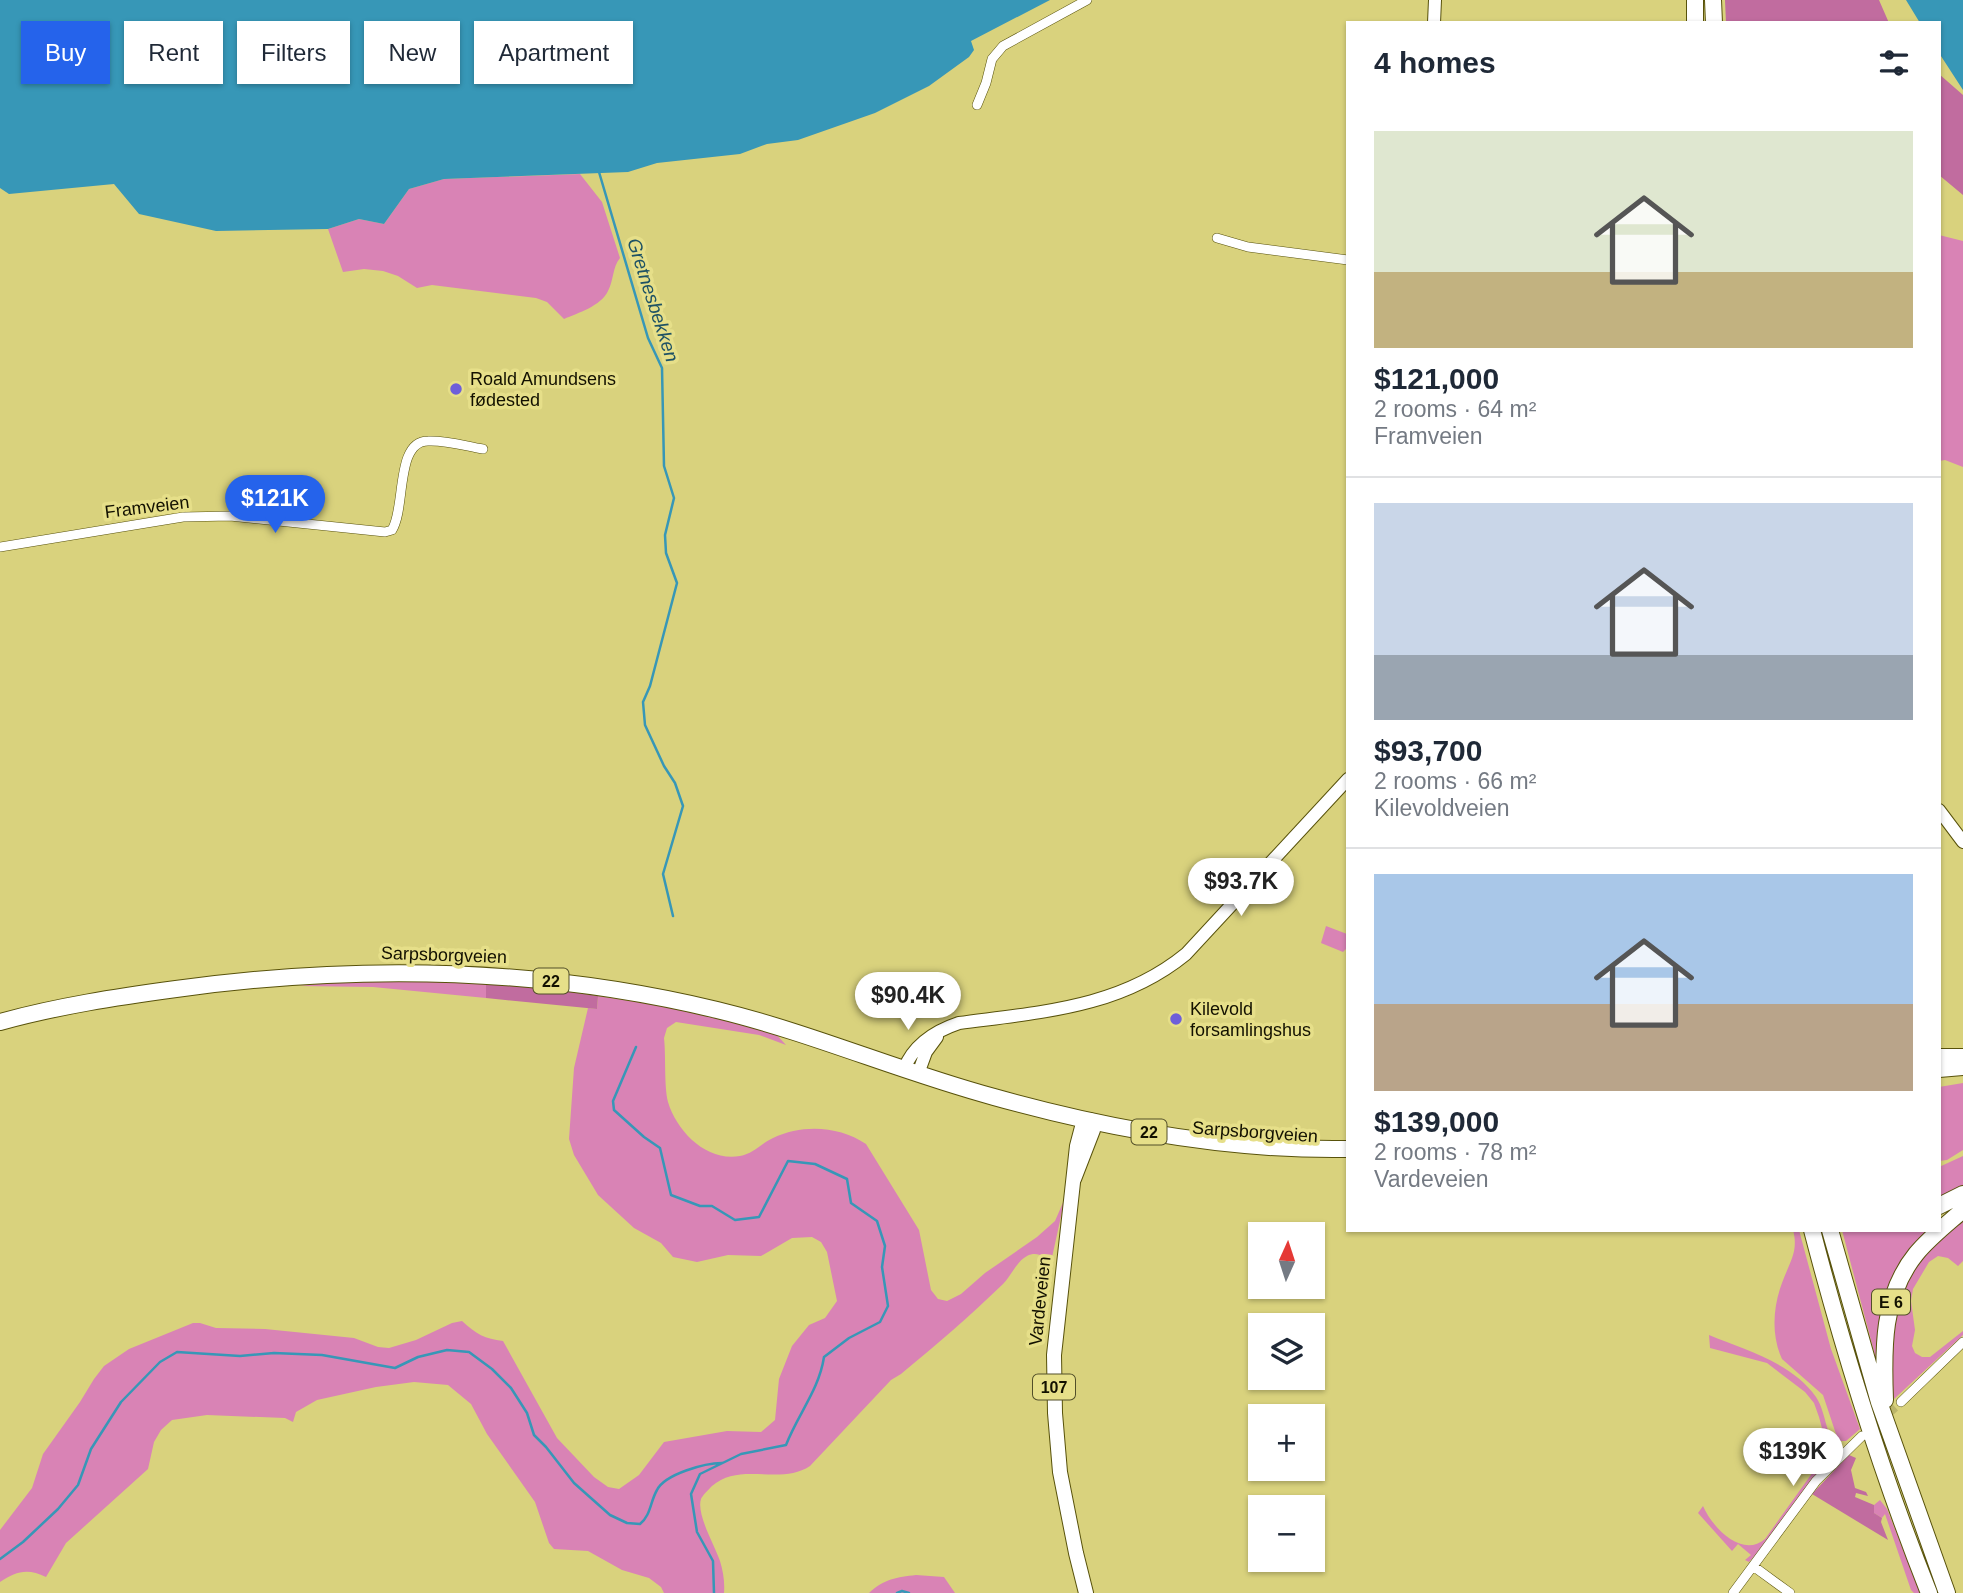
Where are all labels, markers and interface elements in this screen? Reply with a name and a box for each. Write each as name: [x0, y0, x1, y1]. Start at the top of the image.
chip: Buy: [21, 21, 110, 84]
chip: Rent: [124, 21, 223, 84]
chip: Filters: [237, 21, 350, 84]
chip: New: [364, 21, 460, 84]
chip: Apartment: [474, 21, 633, 84]
icon: filters: [1875, 44, 1913, 82]
text: 4 homes: [1374, 46, 1496, 79]
icon: home: [1581, 177, 1707, 303]
water label: Gretnesbekken: [623, 235, 683, 365]
text: $121,000: [1374, 362, 1499, 395]
place label: Roald Amundsens fødested: [470, 369, 616, 410]
marker: Roald Amundsens fødested: [448, 381, 464, 397]
text: 2 rooms · 64 m²: [1374, 396, 1536, 422]
text: Framveien: [1374, 423, 1483, 449]
pin: $121K: [226, 476, 324, 535]
text: $121K: [241, 485, 309, 511]
street label: Framveien: [104, 492, 190, 522]
icon: home: [1581, 549, 1707, 675]
text: $93,700: [1374, 734, 1482, 767]
text: 2 rooms · 66 m²: [1374, 768, 1536, 794]
text: Kilevoldveien: [1374, 795, 1510, 821]
pin: $93.7K: [1184, 858, 1298, 918]
text: $93.7K: [1204, 868, 1278, 894]
icon: home: [1581, 920, 1707, 1046]
street label: Sarpsborgveien: [381, 943, 507, 967]
road number: 22: [534, 968, 568, 993]
pin: $90.4K: [851, 972, 965, 1032]
text: $90.4K: [871, 982, 945, 1008]
place label: Kilevold forsamlingshus: [1190, 999, 1311, 1040]
marker: Kilevold forsamlingshus: [1168, 1011, 1184, 1027]
text: $139,000: [1374, 1105, 1499, 1138]
street label: Sarpsborgveien: [1191, 1118, 1319, 1146]
road number: 22: [1132, 1120, 1166, 1144]
text: 2 rooms · 78 m²: [1374, 1139, 1536, 1165]
text: Vardeveien: [1374, 1166, 1489, 1192]
north arrow: [1248, 1222, 1325, 1298]
map controls: [1248, 1222, 1325, 1572]
street label: Vardeveien: [1025, 1255, 1055, 1347]
road number: E 6: [1872, 1290, 1910, 1314]
button: layers: [1248, 1313, 1325, 1390]
road number: 107: [1033, 1374, 1075, 1400]
button: +: [1248, 1404, 1325, 1481]
pin: $139K: [1744, 1428, 1842, 1488]
text: $139K: [1759, 1438, 1827, 1464]
button: −: [1248, 1495, 1325, 1572]

